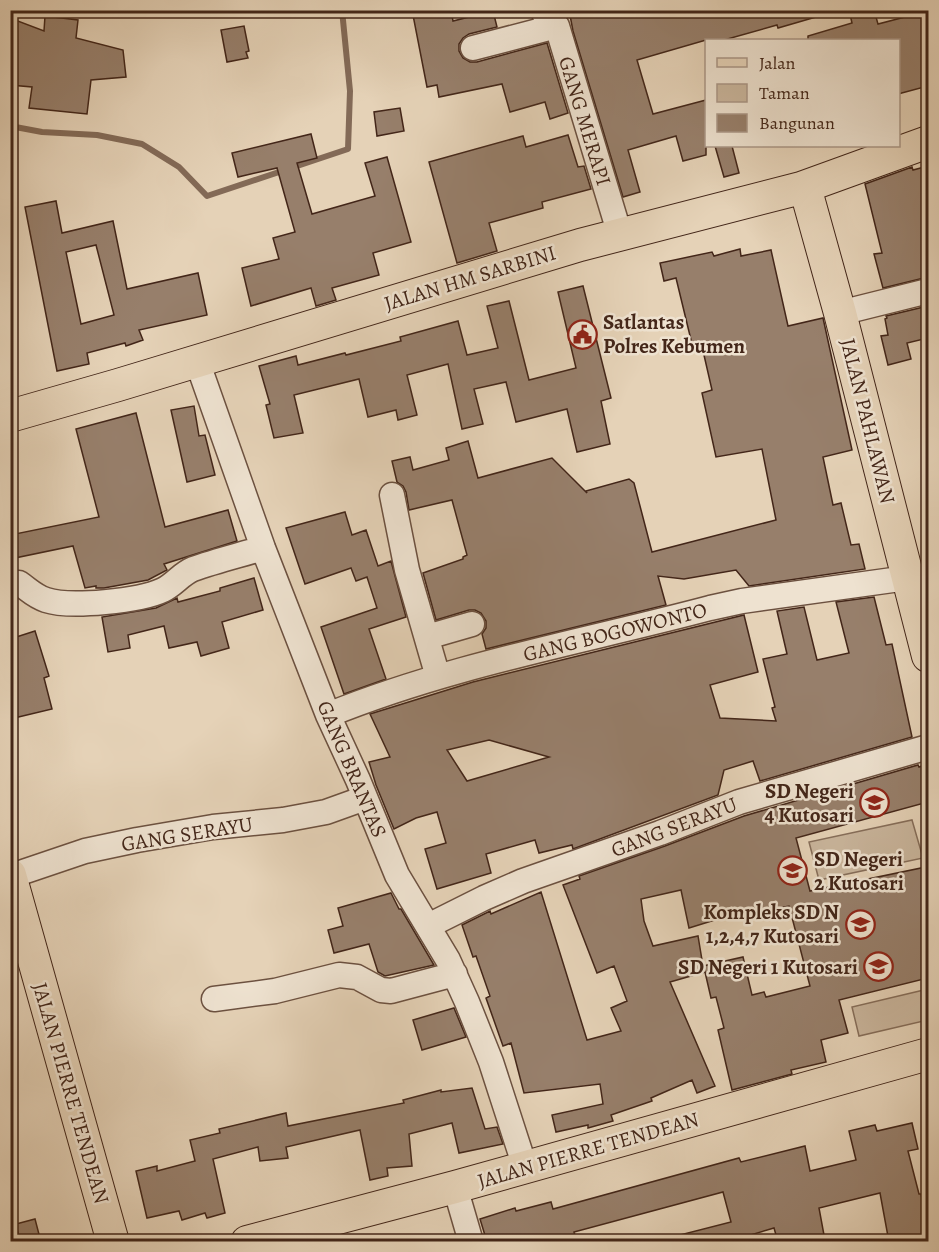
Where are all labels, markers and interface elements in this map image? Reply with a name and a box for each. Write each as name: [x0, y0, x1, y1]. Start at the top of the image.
legend: [705, 39, 900, 147]
text: Jalan: [759, 51, 796, 75]
street label: GANG MERAPI: [552, 53, 618, 189]
text: Taman: [759, 81, 810, 105]
text: Bangunan: [759, 111, 835, 135]
street label: JALAN HM SARBINI: [381, 239, 559, 317]
place label: Satlantas Polres Kebumen: [603, 308, 745, 360]
public building icon: Satlantas Polres Kebumen: [566, 318, 598, 350]
street label: JALAN PAHLAWAN: [834, 335, 902, 507]
street label: GANG BOGOWONTO: [520, 596, 710, 668]
street label: GANG BRANTAS: [311, 696, 393, 842]
place label: SD Negeri 4 Kutosari: [764, 777, 854, 829]
school or university icon: SD Negeri 4 Kutosari: [859, 787, 891, 819]
street label: GANG SERAYU: [607, 790, 741, 864]
street label: GANG SERAYU: [119, 810, 255, 858]
place label: SD Negeri 2 Kutosari: [814, 845, 904, 897]
school or university icon: SD Negeri 2 Kutosari: [777, 855, 809, 887]
place label: Kompleks SD N 1,2,4,7 Kutosari: [703, 898, 839, 950]
school or university icon: Kompleks SD N 1,2,4,7 Kutosari: [844, 908, 876, 940]
school or university icon: SD Negeri 1 Kutosari: [863, 951, 895, 983]
place label: SD Negeri 1 Kutosari: [678, 953, 858, 981]
street label: JALAN PIERRE TENDEAN: [26, 979, 116, 1207]
street label: JALAN PIERRE TENDEAN: [474, 1105, 702, 1195]

